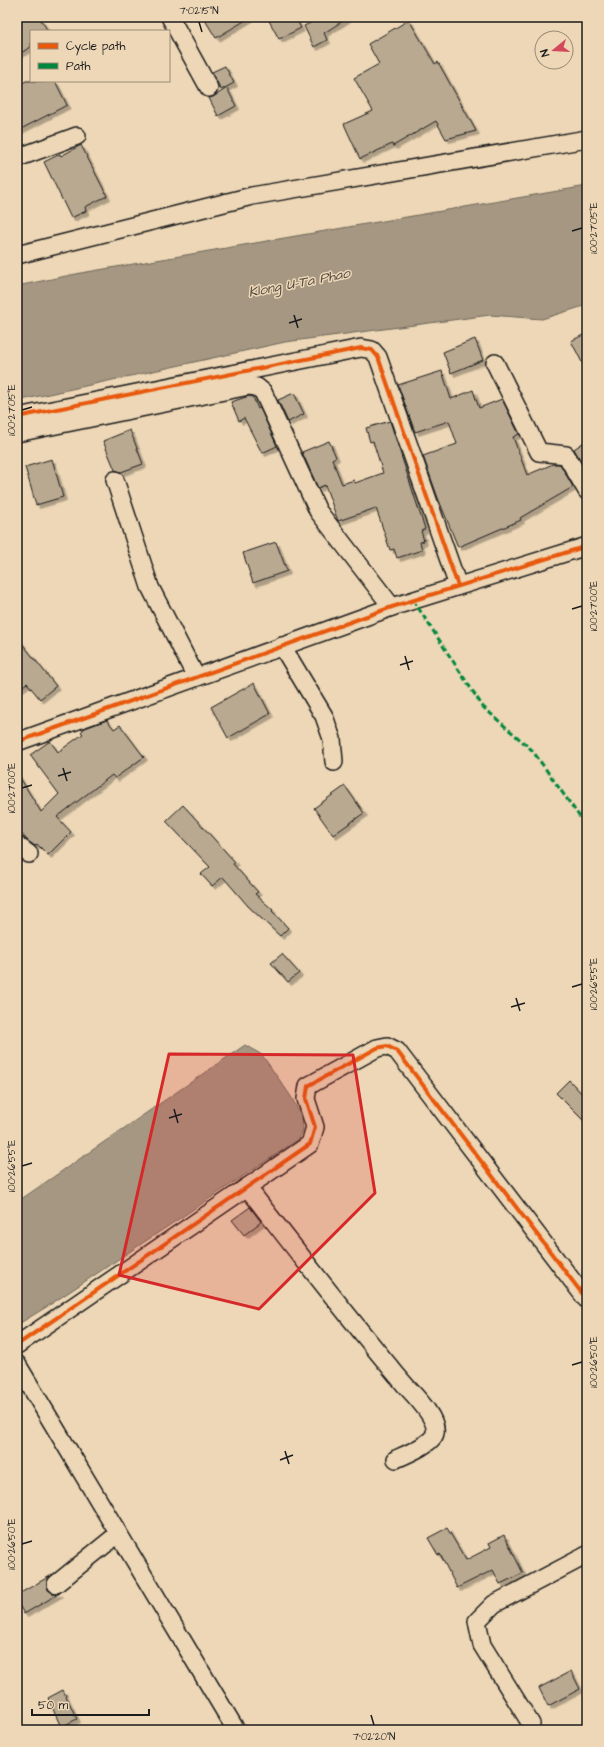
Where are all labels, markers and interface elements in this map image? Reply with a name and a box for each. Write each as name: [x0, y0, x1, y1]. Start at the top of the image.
text: 7°02'15"N: [180, 4, 219, 18]
legend: [30, 30, 170, 82]
north arrow: [534, 30, 574, 70]
text: Cycle path: [66, 38, 125, 56]
text: N: [537, 47, 553, 59]
text: Path: [66, 58, 91, 75]
text: 100°27'05"E: [587, 202, 601, 254]
water label: Klong U-Ta Phao: [247, 263, 353, 303]
text: 100°27'05"E: [5, 384, 19, 436]
text: 100°27'00"E: [587, 581, 601, 631]
text: 100°27'00"E: [5, 763, 19, 813]
text: 100°26'55"E: [587, 958, 601, 1010]
text: 100°26'55"E: [5, 1140, 19, 1192]
text: 100°26'50"E: [587, 1336, 601, 1388]
text: 100°26'50"E: [5, 1518, 19, 1570]
scale bar: [32, 1691, 149, 1717]
text: 50 m: [38, 1697, 69, 1714]
text: 7°02'20"N: [353, 1730, 395, 1744]

